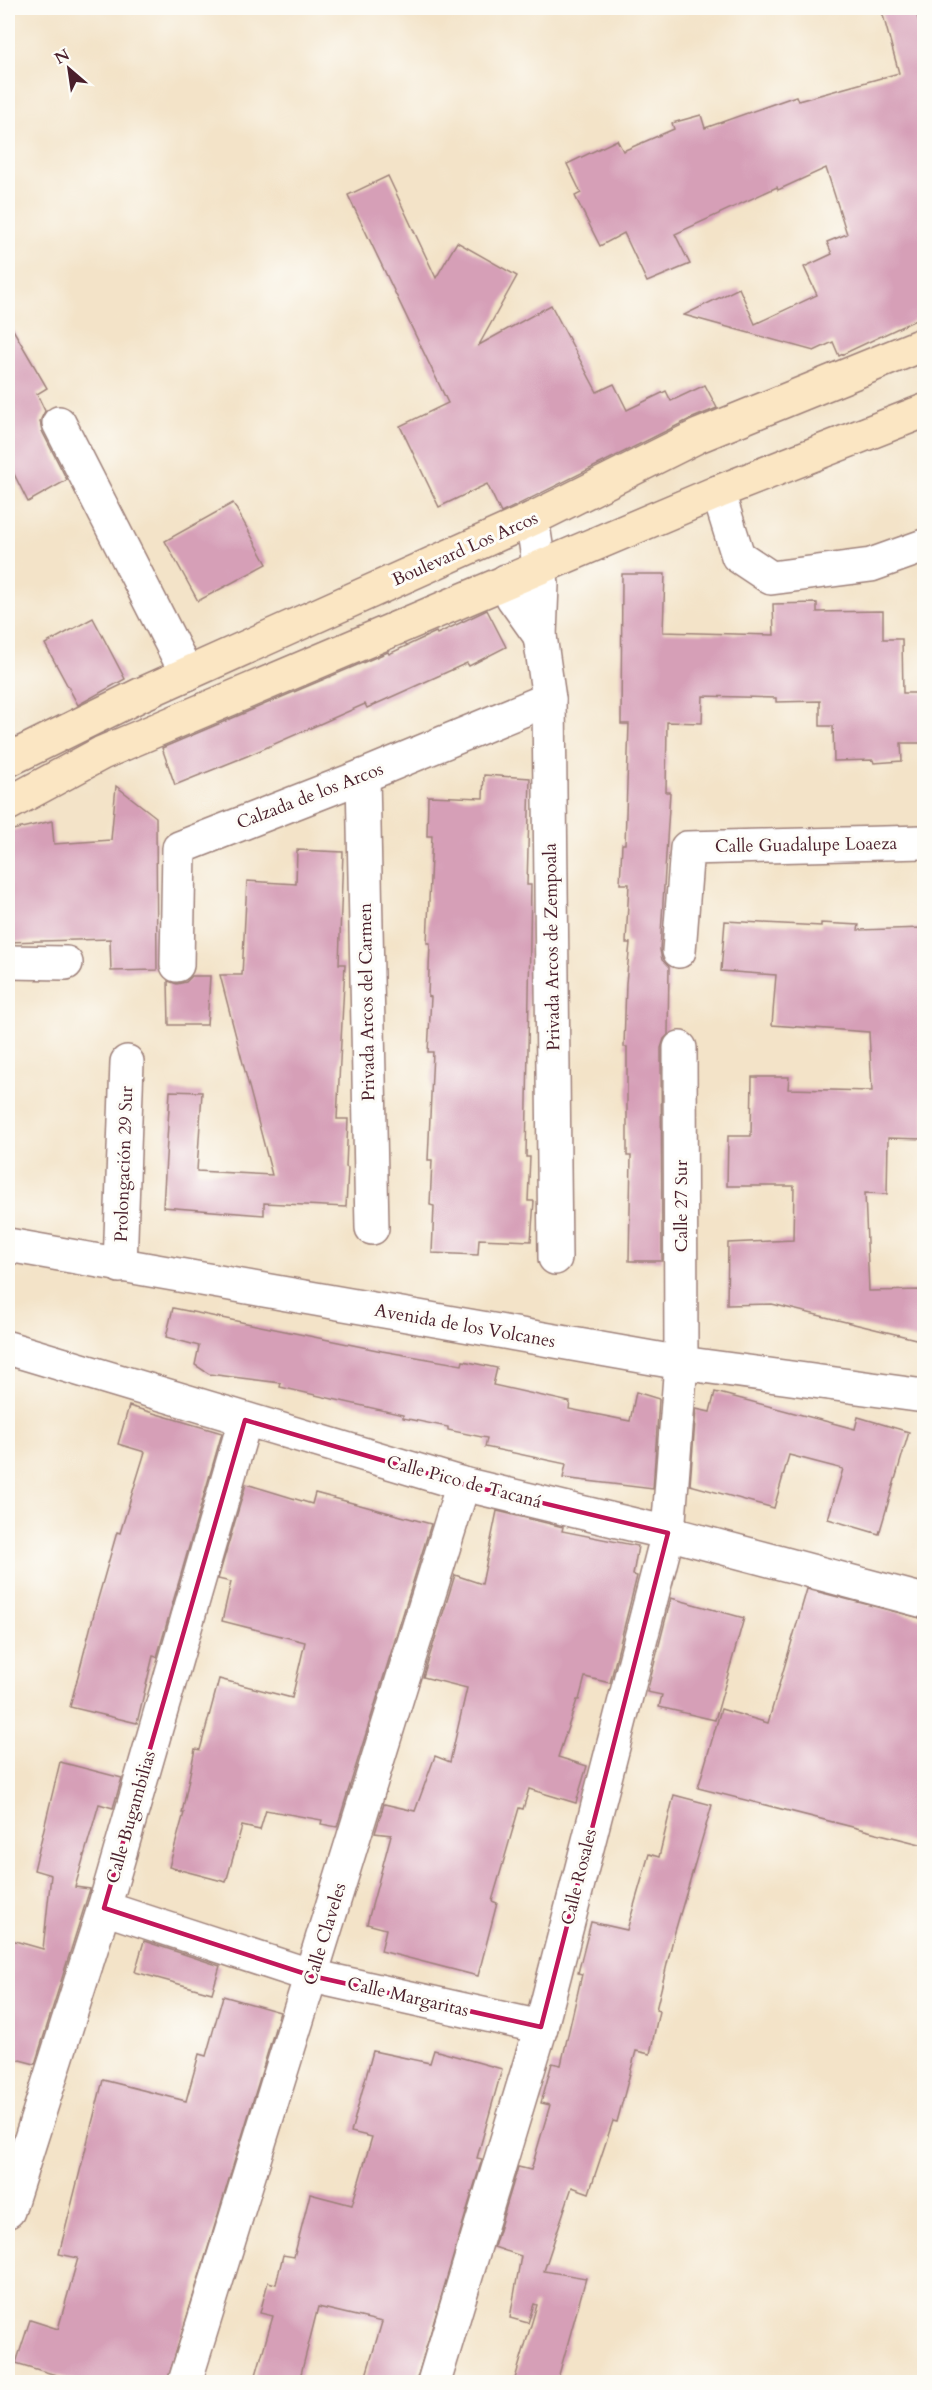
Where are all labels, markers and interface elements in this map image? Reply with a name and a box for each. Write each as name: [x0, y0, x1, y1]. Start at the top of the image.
north arrow: [39, 39, 99, 99]
text: N: [51, 44, 74, 70]
street label: Boulevard Los Arcos: [388, 506, 542, 592]
street label: Calzada de los Arcos: [233, 757, 387, 835]
street label: Calle Guadalupe Loaeza: [715, 831, 898, 859]
street label: Privada Arcos de Zempoala: [538, 843, 566, 1051]
street label: Privada Arcos del Carmen: [353, 902, 381, 1101]
street label: Prolongación 29 Sur: [109, 1085, 139, 1242]
street label: Calle 27 Sur: [669, 1159, 694, 1252]
street label: Avenida de los Volcanes: [373, 1298, 557, 1354]
street label: Calle Pico de Tacaná: [384, 1449, 545, 1515]
street label: Calle Bugambilias: [100, 1748, 162, 1886]
street label: Calle Rosales: [555, 1826, 603, 1928]
street label: Calle Claveles: [298, 1880, 352, 1988]
street label: Calle Margaritas: [345, 1971, 471, 2023]

